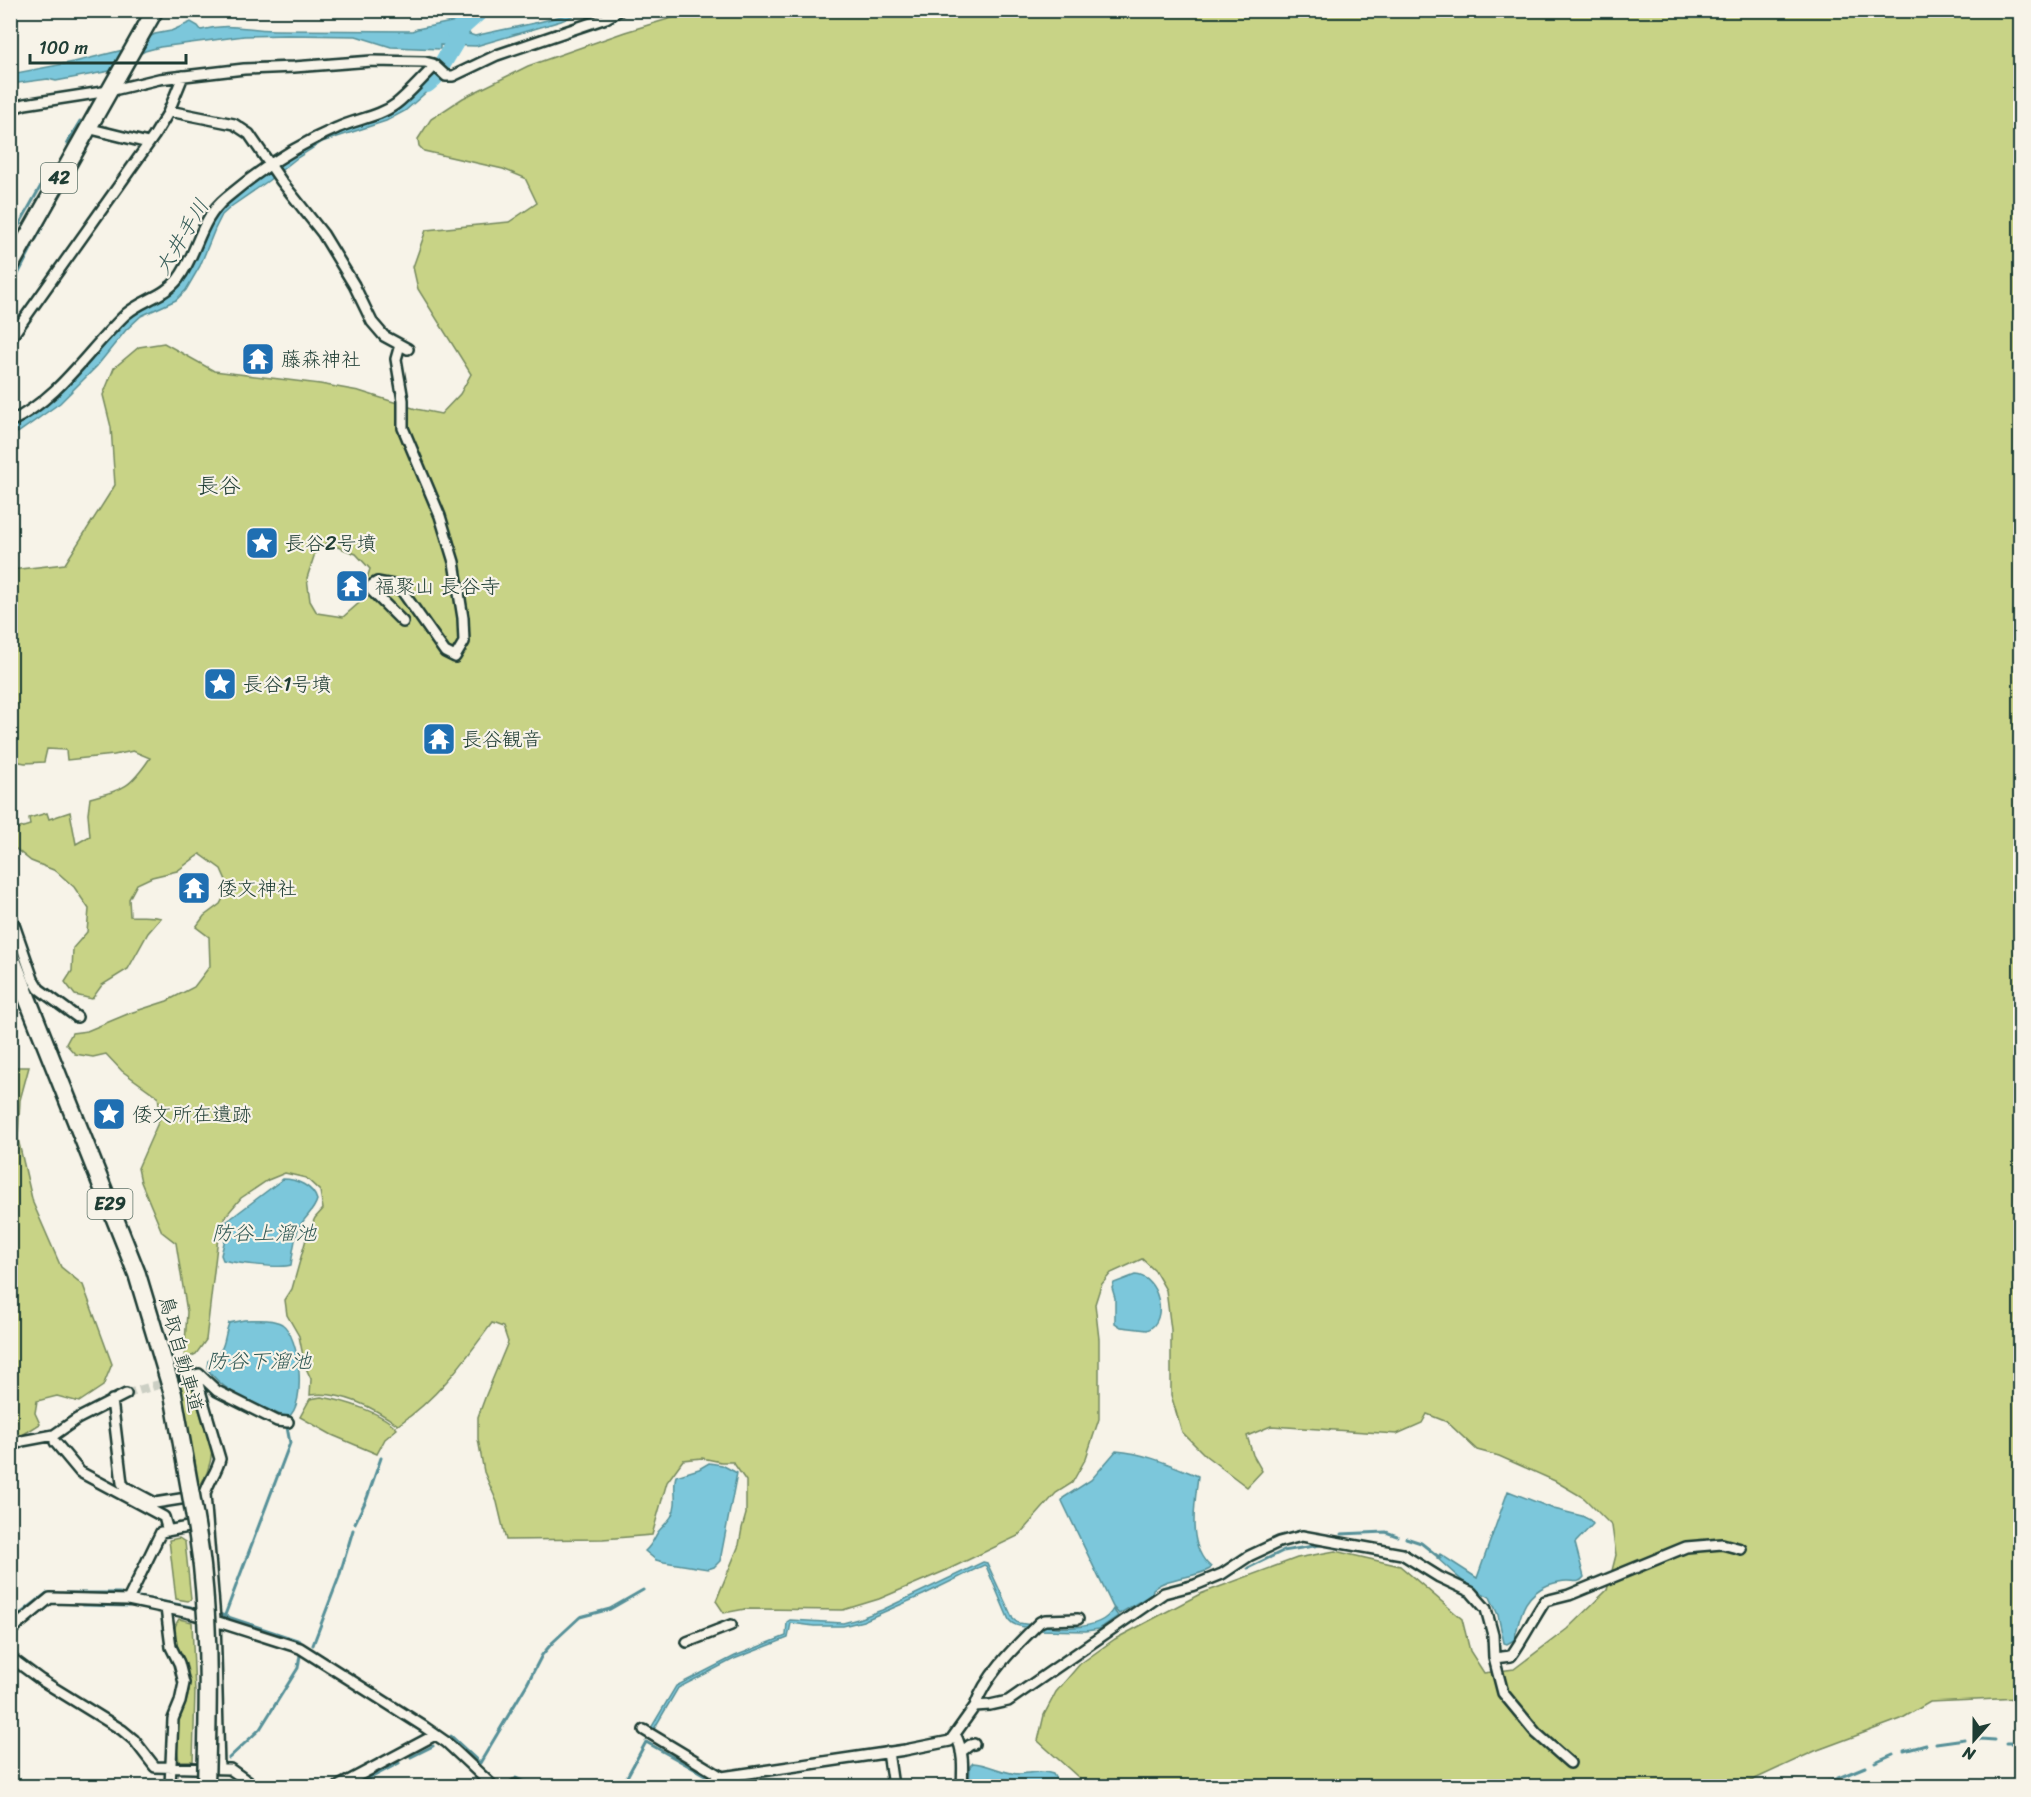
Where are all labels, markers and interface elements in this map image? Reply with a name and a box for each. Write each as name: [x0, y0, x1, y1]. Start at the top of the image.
scale bar: [30, 27, 186, 65]
text: 100 m: [39, 32, 88, 64]
road number: 42: [41, 163, 77, 193]
water label: 大井手川: [144, 191, 220, 283]
temple icon: 藤森神社: [240, 341, 276, 377]
place label: 藤森神社: [281, 342, 361, 377]
district label: 長谷: [197, 466, 241, 505]
place icon: 長谷2号墳: [244, 525, 280, 561]
place label: 長谷2号墳: [285, 526, 377, 561]
temple icon: 福聚山 長谷寺: [334, 568, 370, 604]
place label: 福聚山 長谷寺: [375, 569, 500, 604]
place icon: 長谷1号墳: [202, 666, 238, 702]
place label: 長谷1号墳: [243, 667, 332, 702]
temple icon: 長谷観音: [421, 721, 457, 757]
place label: 長谷観音: [462, 722, 542, 757]
temple icon: 倭文神社: [176, 870, 212, 906]
place label: 倭文神社: [217, 871, 297, 906]
place icon: 倭文所在遺跡: [91, 1096, 127, 1132]
place label: 倭文所在遺跡: [132, 1097, 252, 1132]
road number: E29: [88, 1189, 132, 1219]
water label: 防谷上溜池: [212, 1214, 317, 1252]
street label: 鳥取自動車道: [149, 1292, 213, 1416]
water label: 防谷下溜池: [207, 1342, 312, 1380]
north arrow: [1944, 1710, 2004, 1770]
text: N: [1958, 1738, 1980, 1769]

